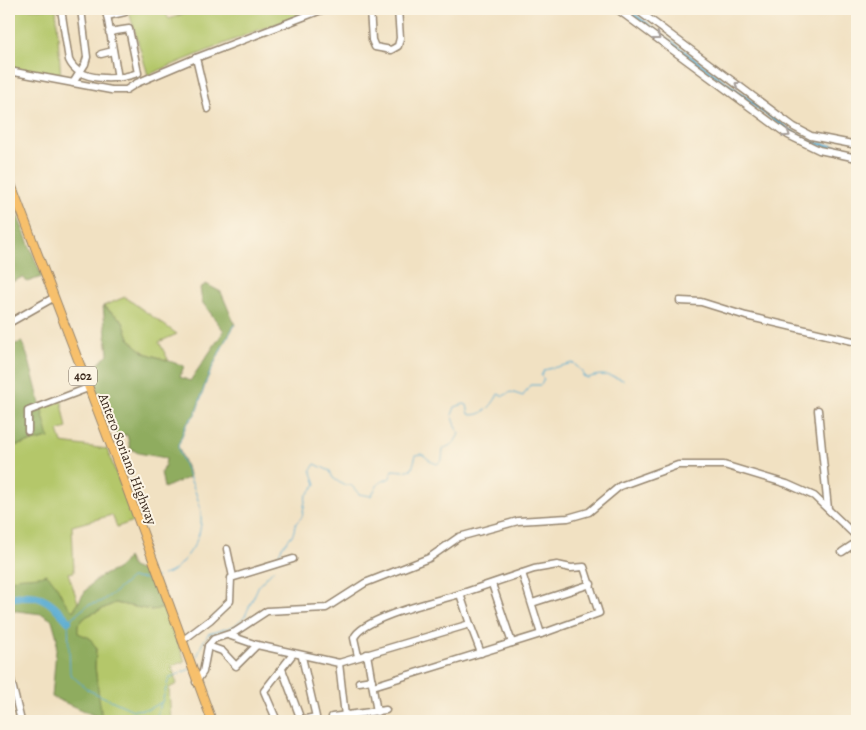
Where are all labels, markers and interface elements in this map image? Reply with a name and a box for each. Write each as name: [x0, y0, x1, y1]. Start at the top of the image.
one-way arrow: [651, 31, 661, 40]
one-way arrow: [734, 82, 744, 91]
one-way arrow: [781, 128, 791, 137]
road number: 402: [69, 366, 97, 386]
street label: Antero Soriano Highway: [93, 390, 162, 528]

